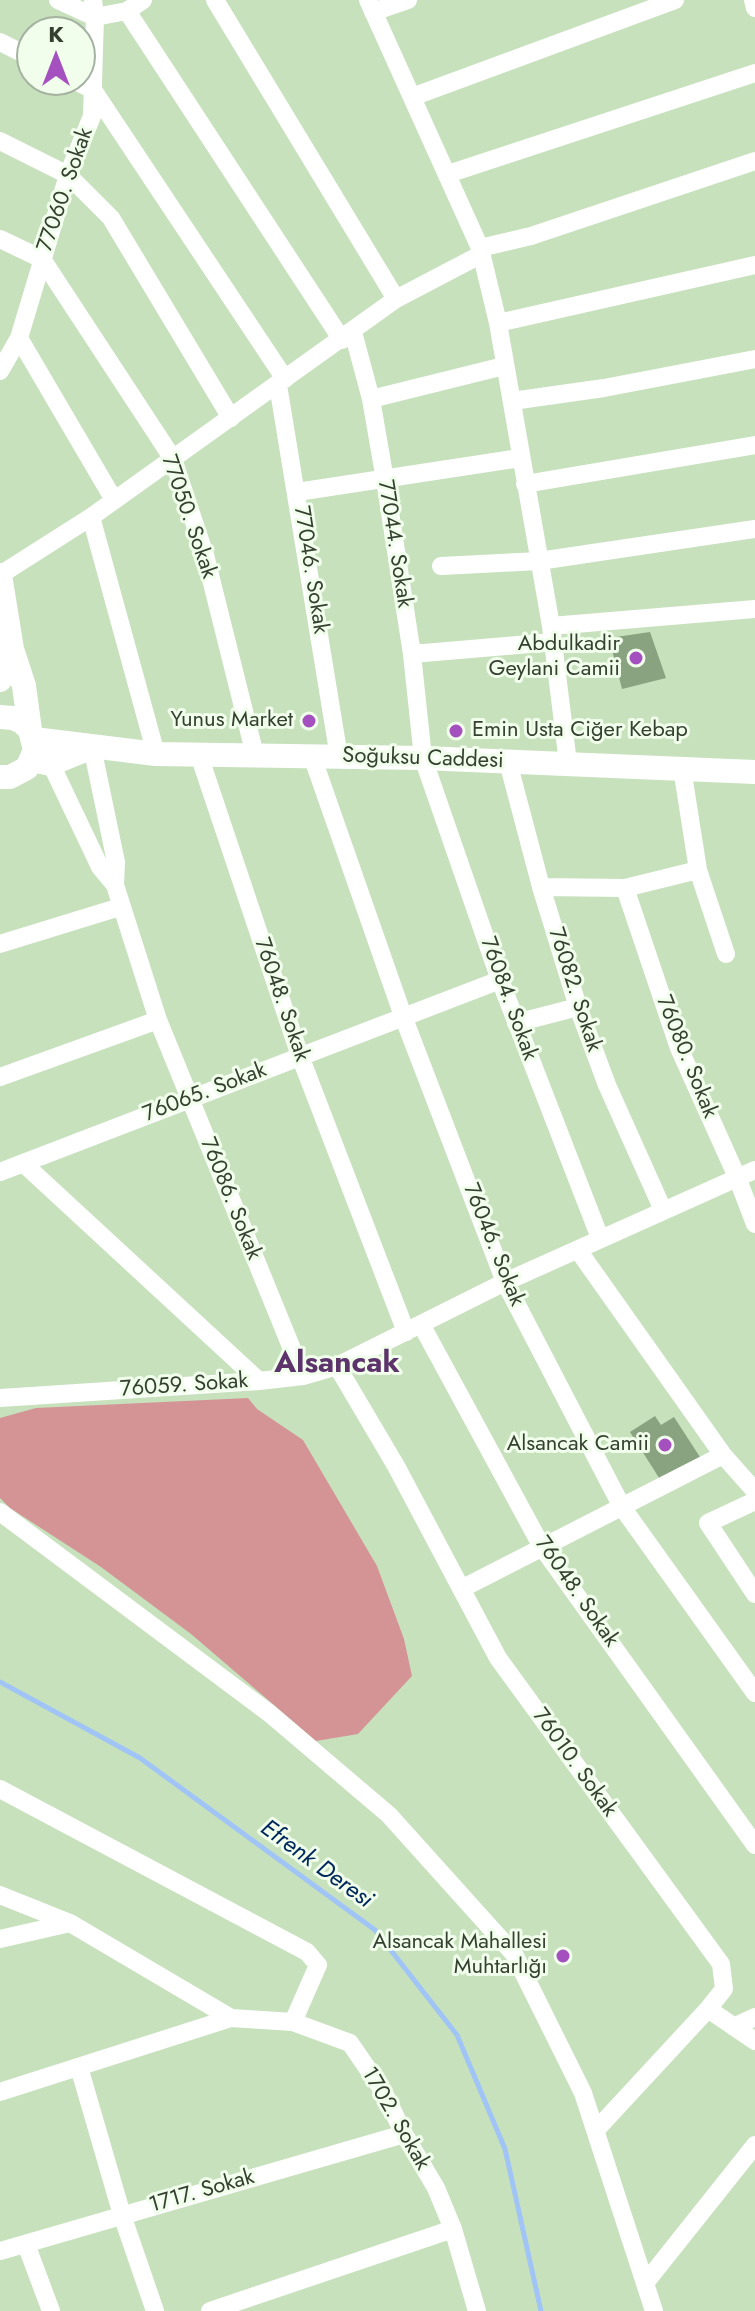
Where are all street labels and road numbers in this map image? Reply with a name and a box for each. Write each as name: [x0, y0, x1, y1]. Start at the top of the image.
street label: 77060. Sokak: [32, 125, 100, 255]
street label: 77050. Sokak: [155, 452, 221, 582]
street label: 77044. Sokak: [371, 478, 417, 610]
street label: 77046. Sokak: [287, 504, 333, 636]
street label: Soğuksu Caddesi: [342, 743, 504, 775]
street label: 76082. Sokak: [541, 925, 607, 1055]
street label: 76084. Sokak: [473, 934, 543, 1064]
street label: 76048. Sokak: [247, 935, 315, 1065]
street label: 76080. Sokak: [649, 992, 723, 1122]
street label: 76065. Sokak: [140, 1057, 270, 1129]
street label: 76086. Sokak: [194, 1134, 266, 1264]
street label: 76046. Sokak: [456, 1180, 530, 1310]
street label: 76059. Sokak: [119, 1368, 249, 1404]
street label: 76048. Sokak: [528, 1532, 624, 1652]
street label: 76010. Sokak: [526, 1704, 622, 1822]
street label: 1702. Sokak: [355, 2063, 435, 2175]
street label: 1717. Sokak: [146, 2164, 258, 2220]

